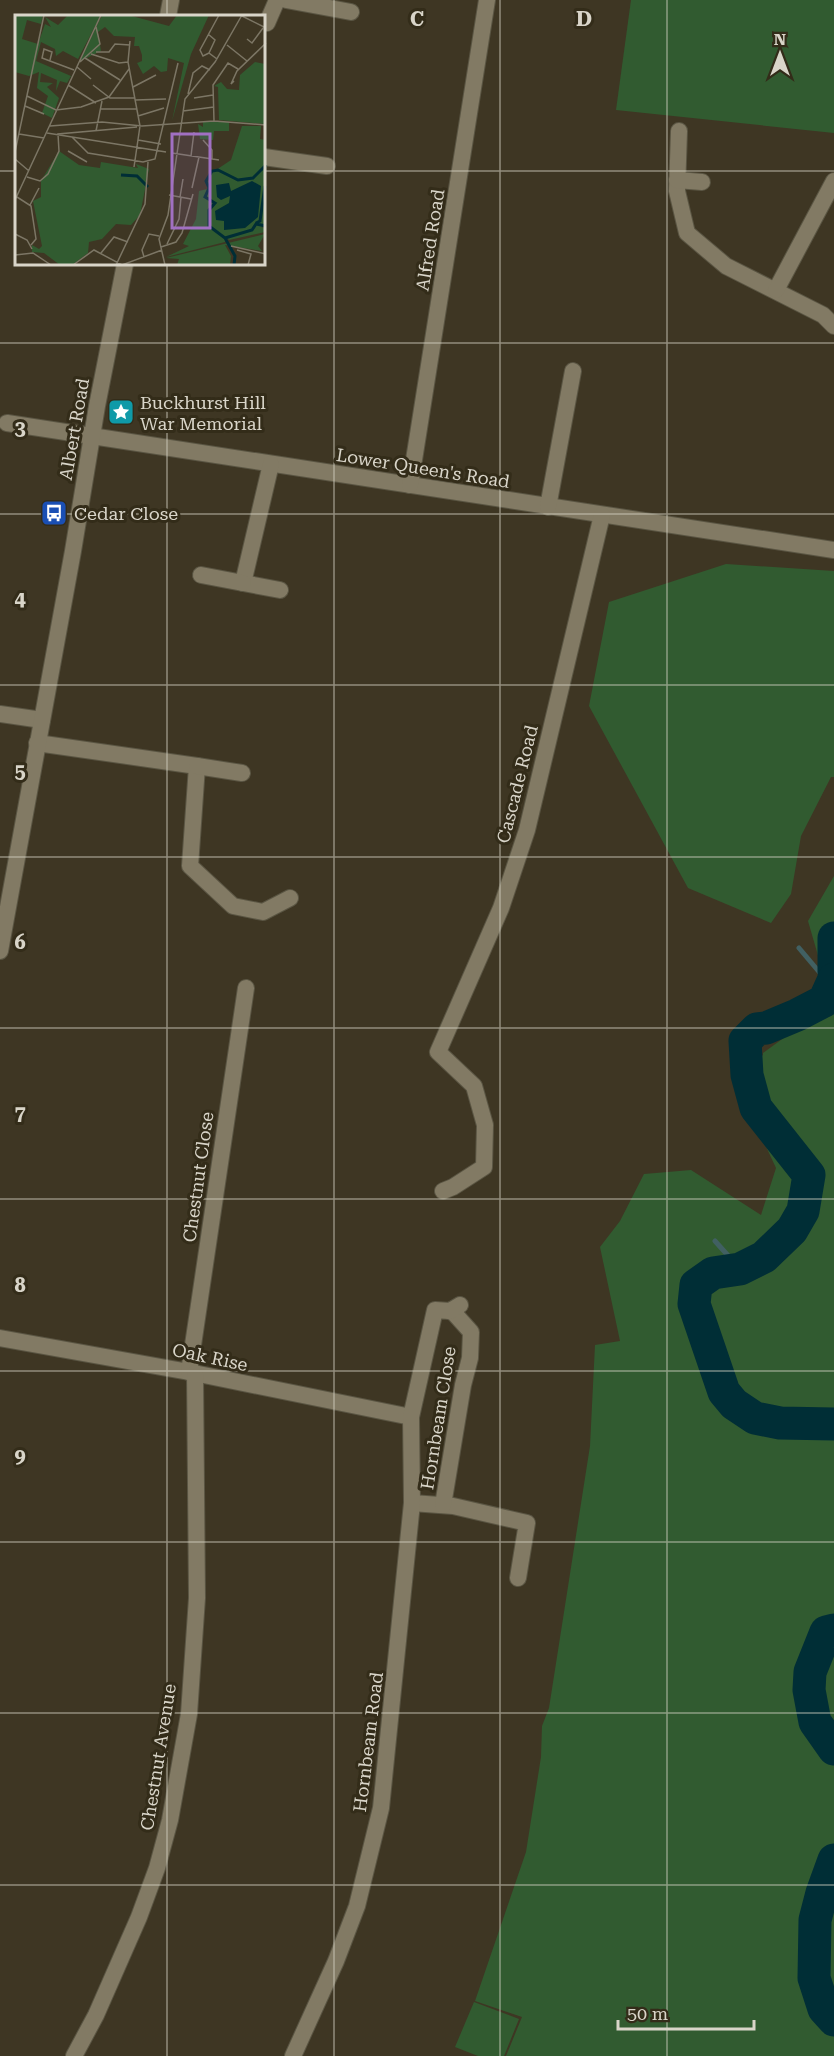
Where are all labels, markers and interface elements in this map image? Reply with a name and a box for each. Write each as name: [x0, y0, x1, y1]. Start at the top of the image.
text: C: [410, 7, 424, 31]
text: D: [576, 7, 592, 31]
inset map: [15, 15, 266, 266]
north arrow: [750, 24, 810, 84]
text: N: [774, 30, 786, 49]
street label: Alfred Road: [412, 187, 448, 292]
street label: Albert Road: [55, 376, 93, 482]
place label: Buckhurst Hill War Memorial: [140, 392, 266, 434]
place icon: Buckhurst Hill War Memorial: [106, 397, 136, 427]
text: 3: [14, 416, 26, 440]
street label: Lower Queen's Road: [335, 444, 512, 492]
bus stop icon: Cedar Close: [39, 498, 69, 528]
place label: Cedar Close: [74, 503, 178, 524]
text: 4: [14, 587, 26, 611]
street label: Cascade Road: [492, 722, 542, 845]
text: 5: [14, 759, 26, 783]
text: 6: [14, 930, 26, 954]
text: 7: [14, 1101, 26, 1125]
street label: Chestnut Close: [178, 1110, 218, 1244]
text: 8: [14, 1273, 26, 1297]
street label: Oak Rise: [170, 1339, 250, 1375]
street label: Hornbeam Close: [416, 1345, 460, 1491]
text: 9: [14, 1444, 26, 1468]
street label: Hornbeam Road: [349, 1670, 387, 1813]
street label: Chestnut Avenue: [136, 1682, 180, 1832]
scale bar: [618, 1993, 754, 2031]
text: 50 m: [627, 2003, 668, 2024]

